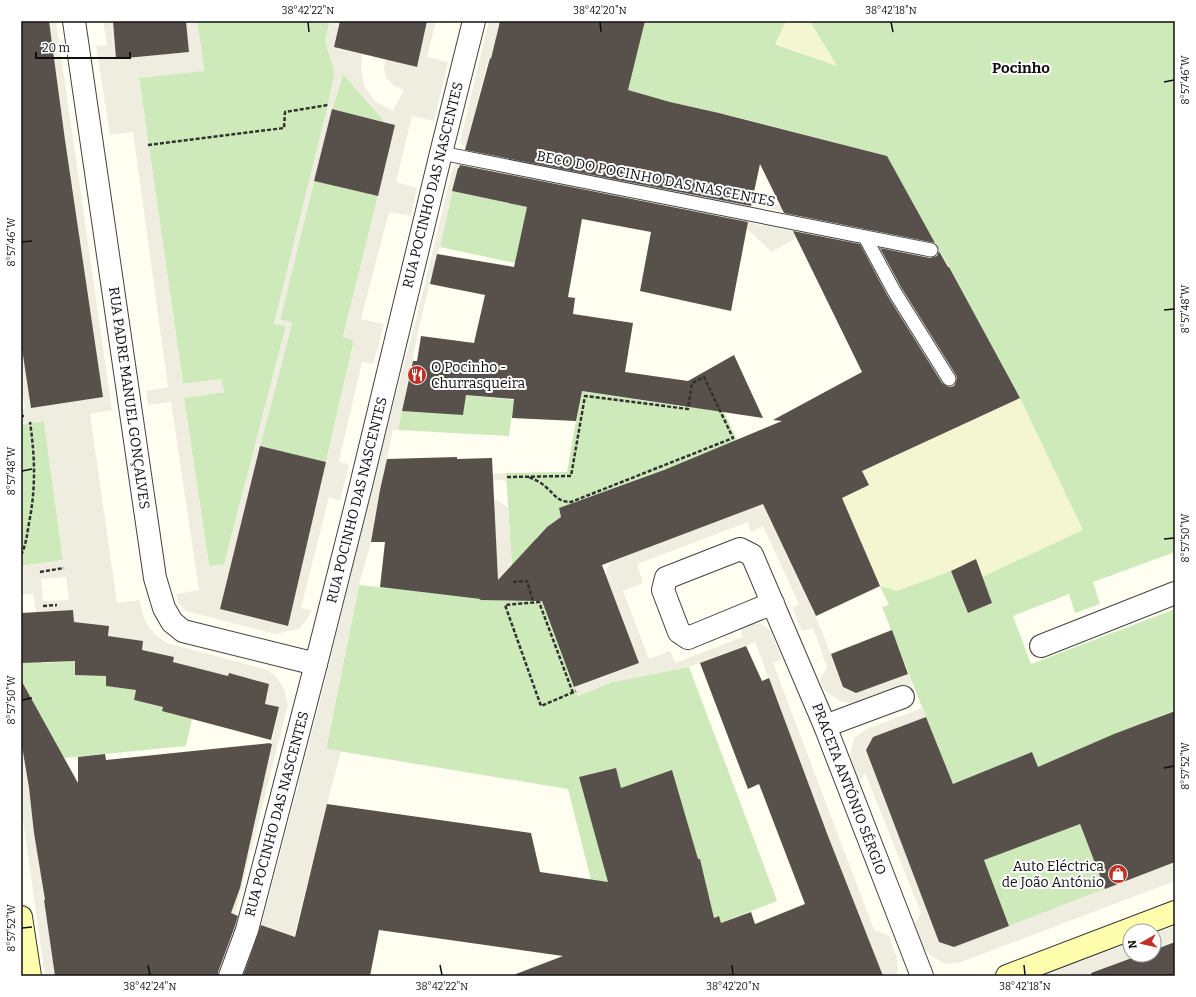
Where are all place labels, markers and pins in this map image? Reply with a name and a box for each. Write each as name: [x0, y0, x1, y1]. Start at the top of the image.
place label: O Pocinho - Churrasqueira: [431, 359, 525, 392]
restaurant icon: O Pocinho - Churrasqueira: [406, 364, 428, 386]
place label: Auto Eléctrica de João António: [1002, 858, 1104, 891]
shop icon: Auto Eléctrica de João António: [1107, 863, 1129, 885]

